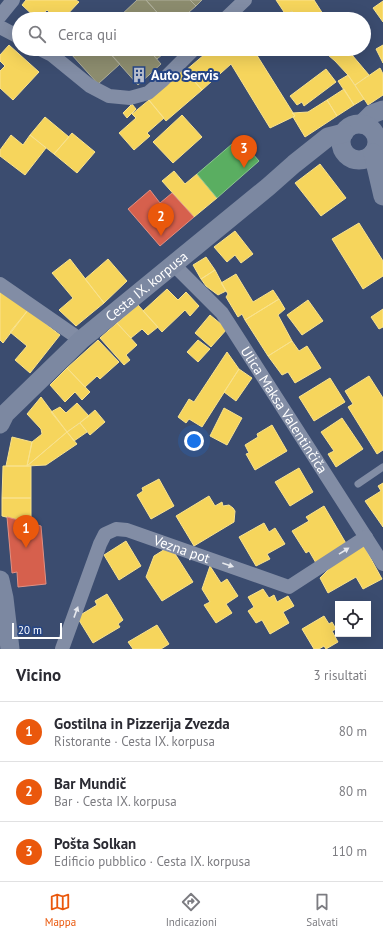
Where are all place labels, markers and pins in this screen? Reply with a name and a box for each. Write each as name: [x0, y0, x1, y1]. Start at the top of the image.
building icon: Auto Servis: [130, 66, 148, 84]
place label: Auto Servis: [151, 66, 219, 84]
pin: 3: [231, 135, 257, 168]
pin: 2: [148, 203, 174, 236]
pin: 1: [13, 515, 39, 548]

